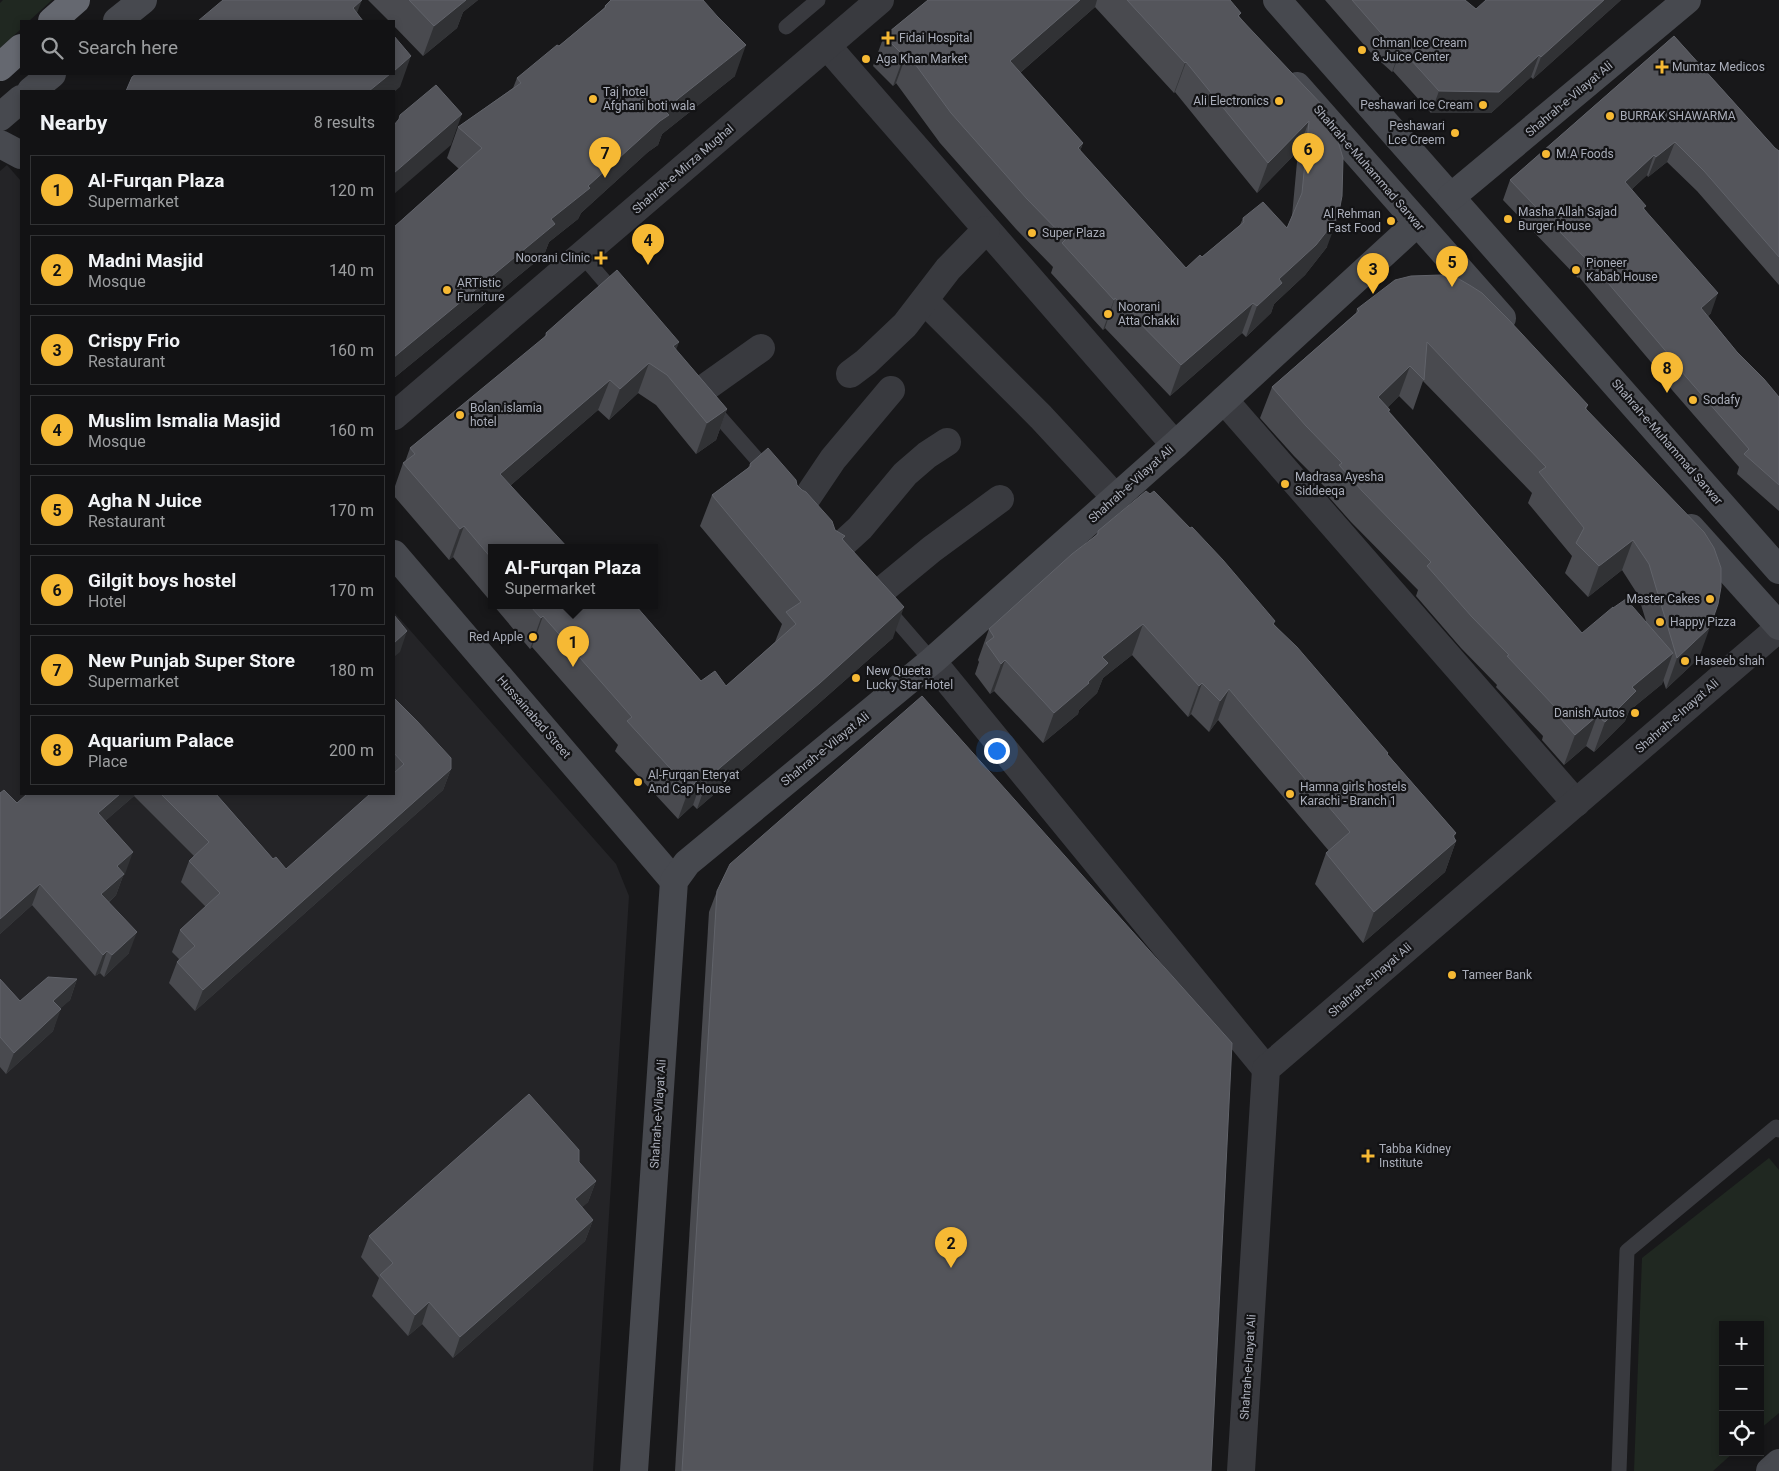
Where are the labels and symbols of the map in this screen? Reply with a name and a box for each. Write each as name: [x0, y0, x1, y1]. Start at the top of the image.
marker: Fidai Hospital: [881, 31, 895, 45]
place label: Fidai Hospital: [899, 31, 972, 45]
place label: Chman Ice Cream & Juice Center: [1372, 36, 1467, 64]
marker: Chman Ice Cream & Juice Center: [1356, 44, 1368, 56]
place label: Aga Khan Market: [876, 52, 968, 66]
marker: Aga Khan Market: [860, 53, 872, 65]
street label: Shahrah-e-Vilayat Ali: [1523, 58, 1615, 140]
place label: Mumtaz Medicos: [1672, 60, 1765, 74]
marker: Mumtaz Medicos: [1656, 61, 1668, 73]
place label: Taj hotel Afghani boti wala: [603, 85, 696, 113]
marker: Taj hotel Afghani boti wala: [587, 93, 599, 105]
place label: Ali Electronics: [1193, 94, 1269, 108]
marker: Ali Electronics: [1273, 95, 1285, 107]
place label: Peshawari Ice Cream: [1360, 98, 1473, 112]
marker: Peshawari Ice Cream: [1477, 99, 1489, 111]
street label: Shahrah-e-Muhammad Sarwar: [1311, 102, 1427, 234]
place label: BURRAK SHAWARMA: [1620, 109, 1736, 123]
marker: BURRAK SHAWARMA: [1604, 110, 1616, 122]
place label: Peshawari Lce Creem: [1388, 119, 1445, 147]
street label: Shahrah-e-Mirza Mughal: [629, 121, 737, 217]
marker: Peshawari Lce Creem: [1449, 127, 1461, 139]
pin: 6: [1292, 133, 1324, 174]
pin: 7: [589, 137, 621, 178]
place label: M.A Foods: [1556, 147, 1614, 161]
marker: M.A Foods: [1540, 148, 1552, 160]
place label: Masha Allah Sajad Burger House: [1518, 205, 1617, 233]
place label: Al Rehman Fast Food: [1323, 207, 1381, 235]
marker: Masha Allah Sajad Burger House: [1502, 213, 1514, 225]
marker: Al Rehman Fast Food: [1385, 215, 1397, 227]
pin: 4: [632, 224, 664, 265]
place label: Super Plaza: [1042, 226, 1105, 240]
marker: Super Plaza: [1026, 227, 1038, 239]
pin: 5: [1436, 246, 1468, 287]
place label: Noorani Clinic: [515, 251, 590, 265]
marker: Noorani Clinic: [594, 251, 608, 265]
pin: 3: [1357, 253, 1389, 294]
place label: Pioneer Kabab House: [1586, 256, 1658, 284]
marker: Pioneer Kabab House: [1570, 264, 1582, 276]
place label: ARTistic Furniture: [457, 276, 505, 304]
marker: ARTistic Furniture: [441, 284, 453, 296]
place label: Noorani Atta Chakki: [1118, 300, 1179, 328]
marker: Noorani Atta Chakki: [1102, 308, 1114, 320]
pin: 8: [1651, 352, 1683, 393]
street label: Shahrah-e-Muhammad Sarwar: [1609, 376, 1725, 508]
place label: Sodafy: [1703, 393, 1740, 407]
marker: Sodafy: [1687, 394, 1699, 406]
place label: Bolan.islamia hotel: [470, 401, 542, 429]
marker: Bolan.islamia hotel: [454, 409, 466, 421]
street label: Shahrah-e-Vilayat Ali: [1086, 442, 1176, 526]
place label: Madrasa Ayesha Siddeeqa: [1295, 470, 1384, 498]
marker: Madrasa Ayesha Siddeeqa: [1279, 478, 1291, 490]
place label: Master Cakes: [1627, 592, 1700, 606]
marker: Master Cakes: [1704, 593, 1716, 605]
place label: Happy Pizza: [1670, 615, 1736, 629]
marker: Happy Pizza: [1654, 616, 1666, 628]
pin: 1: [557, 626, 589, 667]
place label: Red Apple: [469, 630, 523, 644]
marker: Red Apple: [527, 631, 539, 643]
place label: Haseeb shah: [1695, 654, 1765, 668]
marker: Haseeb shah: [1679, 655, 1691, 667]
place label: New Queeta Lucky Star Hotel: [866, 664, 953, 692]
marker: New Queeta Lucky Star Hotel: [850, 672, 862, 684]
street label: Hussainabad Street: [494, 673, 574, 761]
street label: Shahrah-e-Inayat Ali: [1632, 676, 1722, 756]
place label: Danish Autos: [1554, 706, 1625, 720]
marker: Danish Autos: [1629, 707, 1641, 719]
street label: Shahrah-e-Vilayat Ali: [778, 709, 872, 789]
your location: [984, 738, 1010, 764]
place label: Al-Furqan Eteryat And Cap House: [648, 768, 739, 796]
marker: Al-Furqan Eteryat And Cap House: [632, 776, 644, 788]
place label: Hamna girls hostels Karachi - Branch 1: [1300, 780, 1407, 808]
marker: Hamna girls hostels Karachi - Branch 1: [1284, 788, 1296, 800]
street label: Shahrah-e-Inayat Ali: [1325, 940, 1415, 1020]
place label: Tameer Bank: [1462, 968, 1533, 982]
marker: Tameer Bank: [1446, 969, 1458, 981]
street label: Shahrah-e-Vilayat Ali: [647, 1059, 669, 1169]
place label: Tabba Kidney Institute: [1379, 1142, 1451, 1170]
marker: Tabba Kidney Institute: [1361, 1149, 1375, 1163]
pin: 2: [935, 1227, 967, 1268]
street label: Shahrah-e-Inayat Ali: [1237, 1314, 1259, 1420]

